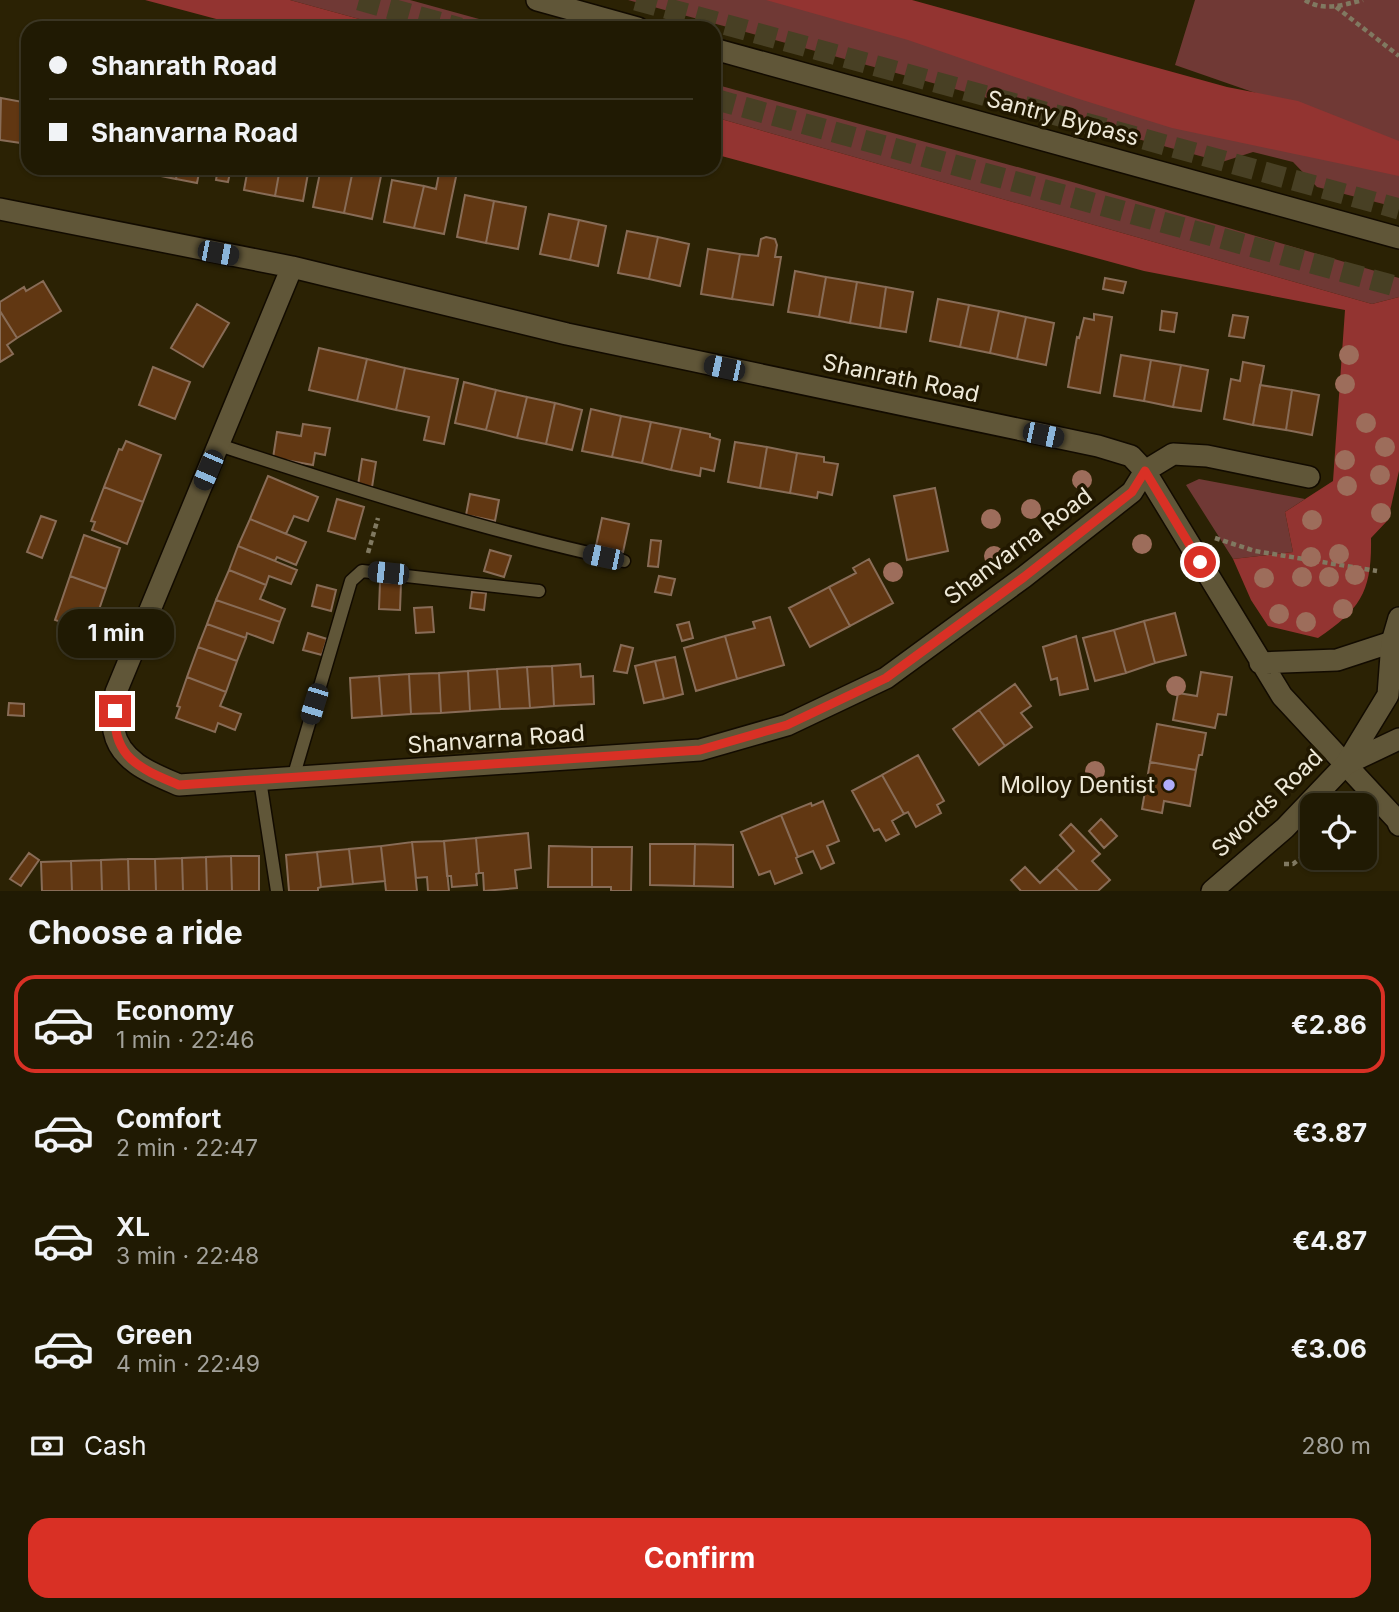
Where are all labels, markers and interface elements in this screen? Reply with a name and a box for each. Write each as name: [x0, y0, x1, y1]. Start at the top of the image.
text: Shanrath Road: [91, 50, 277, 81]
street label: Santry Bypass: [984, 84, 1142, 152]
text: Shanvarna Road: [91, 117, 298, 148]
car: [196, 239, 241, 267]
street label: Shanrath Road: [820, 348, 982, 408]
car: [702, 353, 747, 383]
car: [1021, 420, 1066, 450]
car: [191, 447, 226, 493]
street label: Shanvarna Road: [939, 481, 1097, 611]
car: [581, 542, 626, 572]
route start: [1184, 546, 1216, 578]
car: [367, 560, 410, 586]
callout: 1 min: [57, 610, 173, 658]
text: 1 min: [88, 619, 144, 647]
car: [298, 681, 331, 727]
route end: [99, 695, 131, 727]
street label: Shanvarna Road: [406, 719, 586, 759]
street label: Swords Road: [1206, 743, 1328, 863]
place label: Molloy Dentist: [1000, 771, 1155, 799]
marker: Molloy Dentist: [1161, 777, 1177, 793]
map controls: [1300, 793, 1377, 870]
button: locate: [1300, 793, 1377, 870]
text: Choose a ride: [28, 913, 243, 952]
icon: car: [32, 993, 95, 1056]
text: Economy: [116, 995, 234, 1026]
text: €2.86: [1291, 1009, 1367, 1040]
text: 1 min · 22:46: [116, 1026, 255, 1054]
icon: car: [32, 1101, 95, 1164]
text: Comfort: [116, 1103, 221, 1134]
text: €3.87: [1293, 1117, 1367, 1148]
text: 2 min · 22:47: [116, 1134, 258, 1162]
icon: car: [32, 1209, 95, 1272]
text: XL: [116, 1211, 150, 1242]
text: €4.87: [1293, 1225, 1367, 1256]
text: 3 min · 22:48: [116, 1242, 259, 1270]
icon: car: [32, 1317, 95, 1380]
text: Green: [116, 1319, 193, 1350]
text: €3.06: [1291, 1333, 1367, 1364]
text: 4 min · 22:49: [116, 1350, 260, 1378]
icon: cash: [28, 1427, 66, 1465]
text: Cash: [84, 1430, 147, 1461]
text: 280 m: [1302, 1432, 1371, 1460]
button: Confirm: [28, 1518, 1371, 1598]

